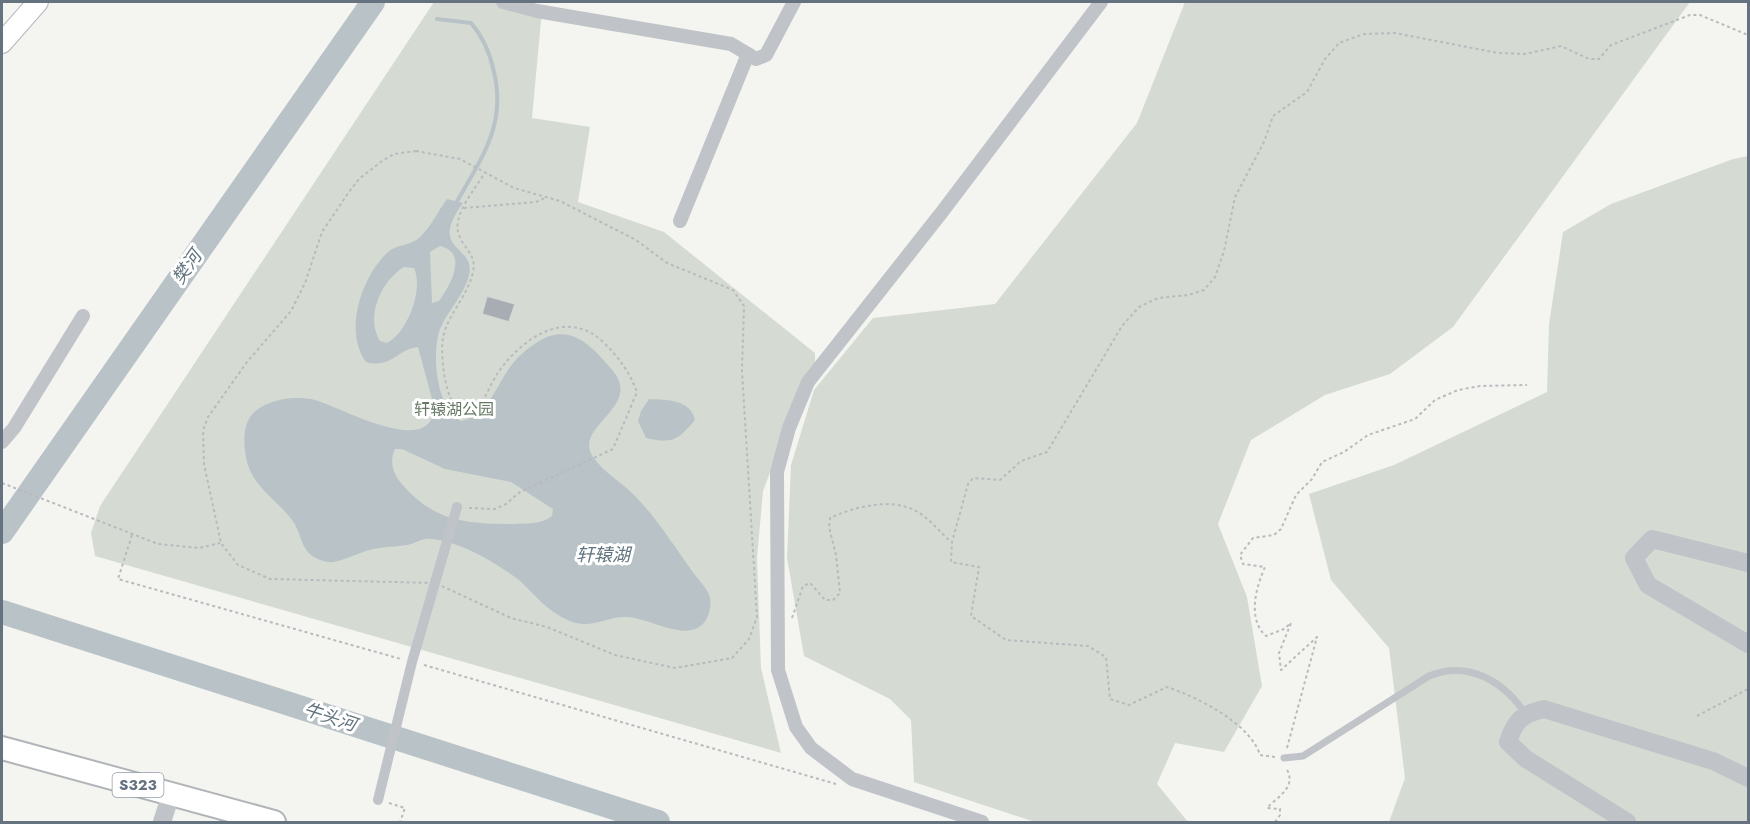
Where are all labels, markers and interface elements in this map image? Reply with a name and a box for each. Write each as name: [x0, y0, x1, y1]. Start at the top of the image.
water label: 樊河: [166, 242, 210, 289]
park label: 轩辕湖公园: [414, 398, 494, 421]
water label: 轩辕湖: [576, 542, 633, 568]
water label: 牛头河: [300, 696, 363, 739]
road number: S323: [112, 773, 164, 797]

